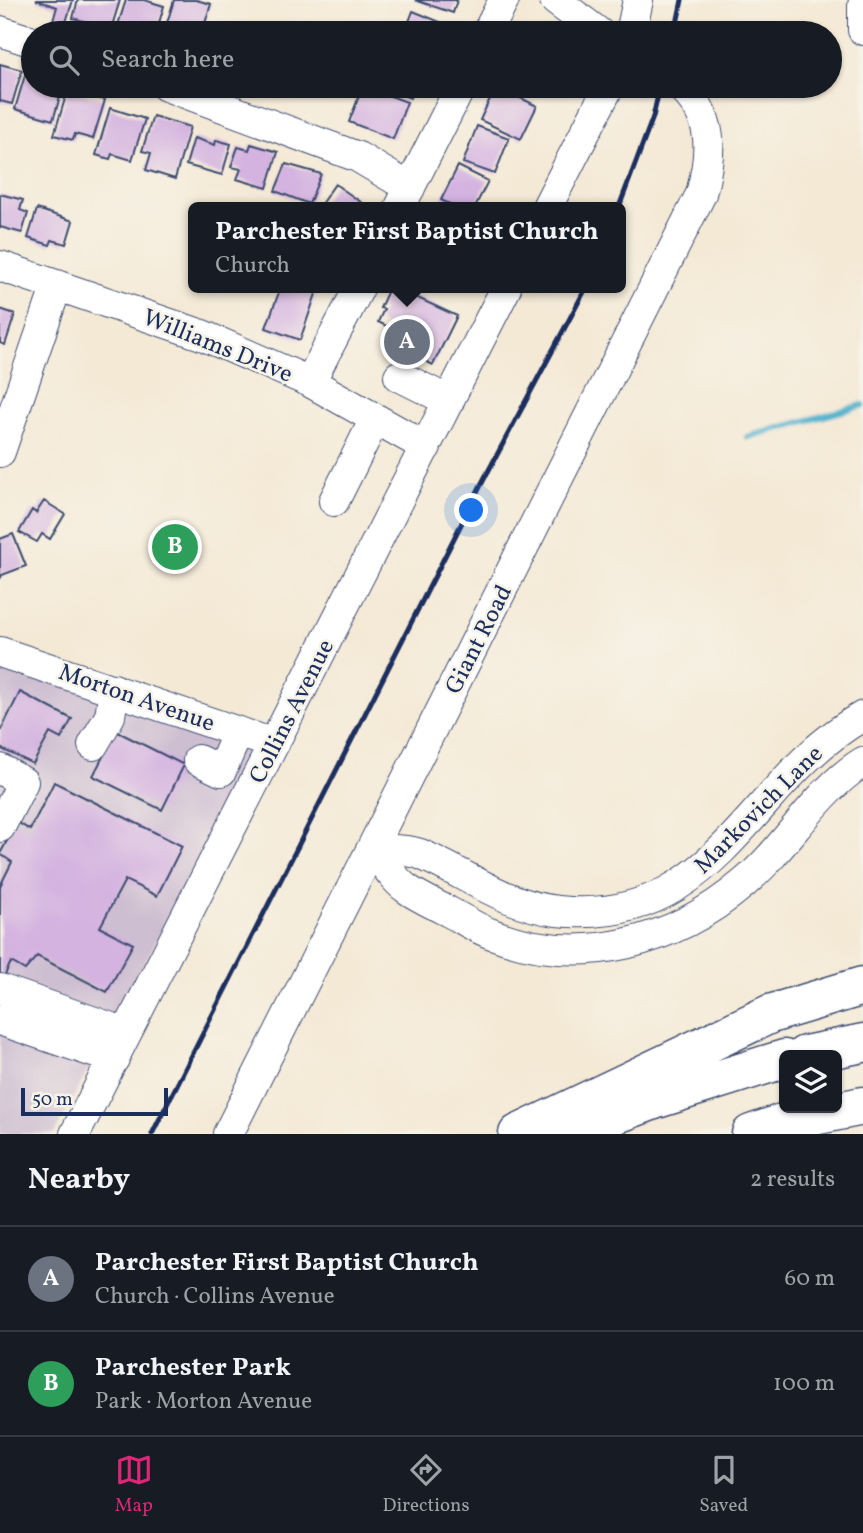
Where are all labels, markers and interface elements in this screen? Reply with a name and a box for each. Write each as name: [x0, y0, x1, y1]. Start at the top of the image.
search box: [21, 21, 842, 98]
icon: search: [45, 41, 83, 79]
text: Search here: [101, 42, 234, 78]
popup: [188, 202, 626, 293]
text: Parchester First Baptist Church: [215, 214, 599, 250]
text: Church: [215, 250, 290, 282]
street label: Williams Drive: [137, 301, 297, 392]
pin: A: [384, 316, 430, 368]
your location: [454, 493, 488, 527]
pin: B: [152, 521, 198, 573]
street label: Giant Road: [438, 579, 522, 700]
street label: Collins Avenue: [242, 634, 344, 790]
street label: Morton Avenue: [54, 656, 219, 742]
street label: Markovich Lane: [687, 738, 831, 882]
map controls: [779, 1050, 842, 1113]
button: layers: [779, 1050, 842, 1113]
scale bar: [21, 1085, 168, 1117]
text: 50 m: [32, 1087, 73, 1113]
text: Nearby: [28, 1159, 130, 1201]
text: 2 results: [750, 1164, 835, 1196]
text: Parchester First Baptist Church: [95, 1245, 479, 1281]
text: A: [43, 1263, 59, 1295]
text: 60 m: [785, 1263, 835, 1295]
text: Church · Collins Avenue: [95, 1281, 335, 1313]
text: Parchester Park: [95, 1350, 291, 1386]
text: B: [43, 1368, 59, 1400]
text: 100 m: [773, 1368, 835, 1400]
text: Park · Morton Avenue: [95, 1386, 312, 1418]
tab: Map: [115, 1451, 153, 1519]
tab: Directions: [383, 1451, 470, 1519]
tab: Saved: [699, 1451, 748, 1519]

